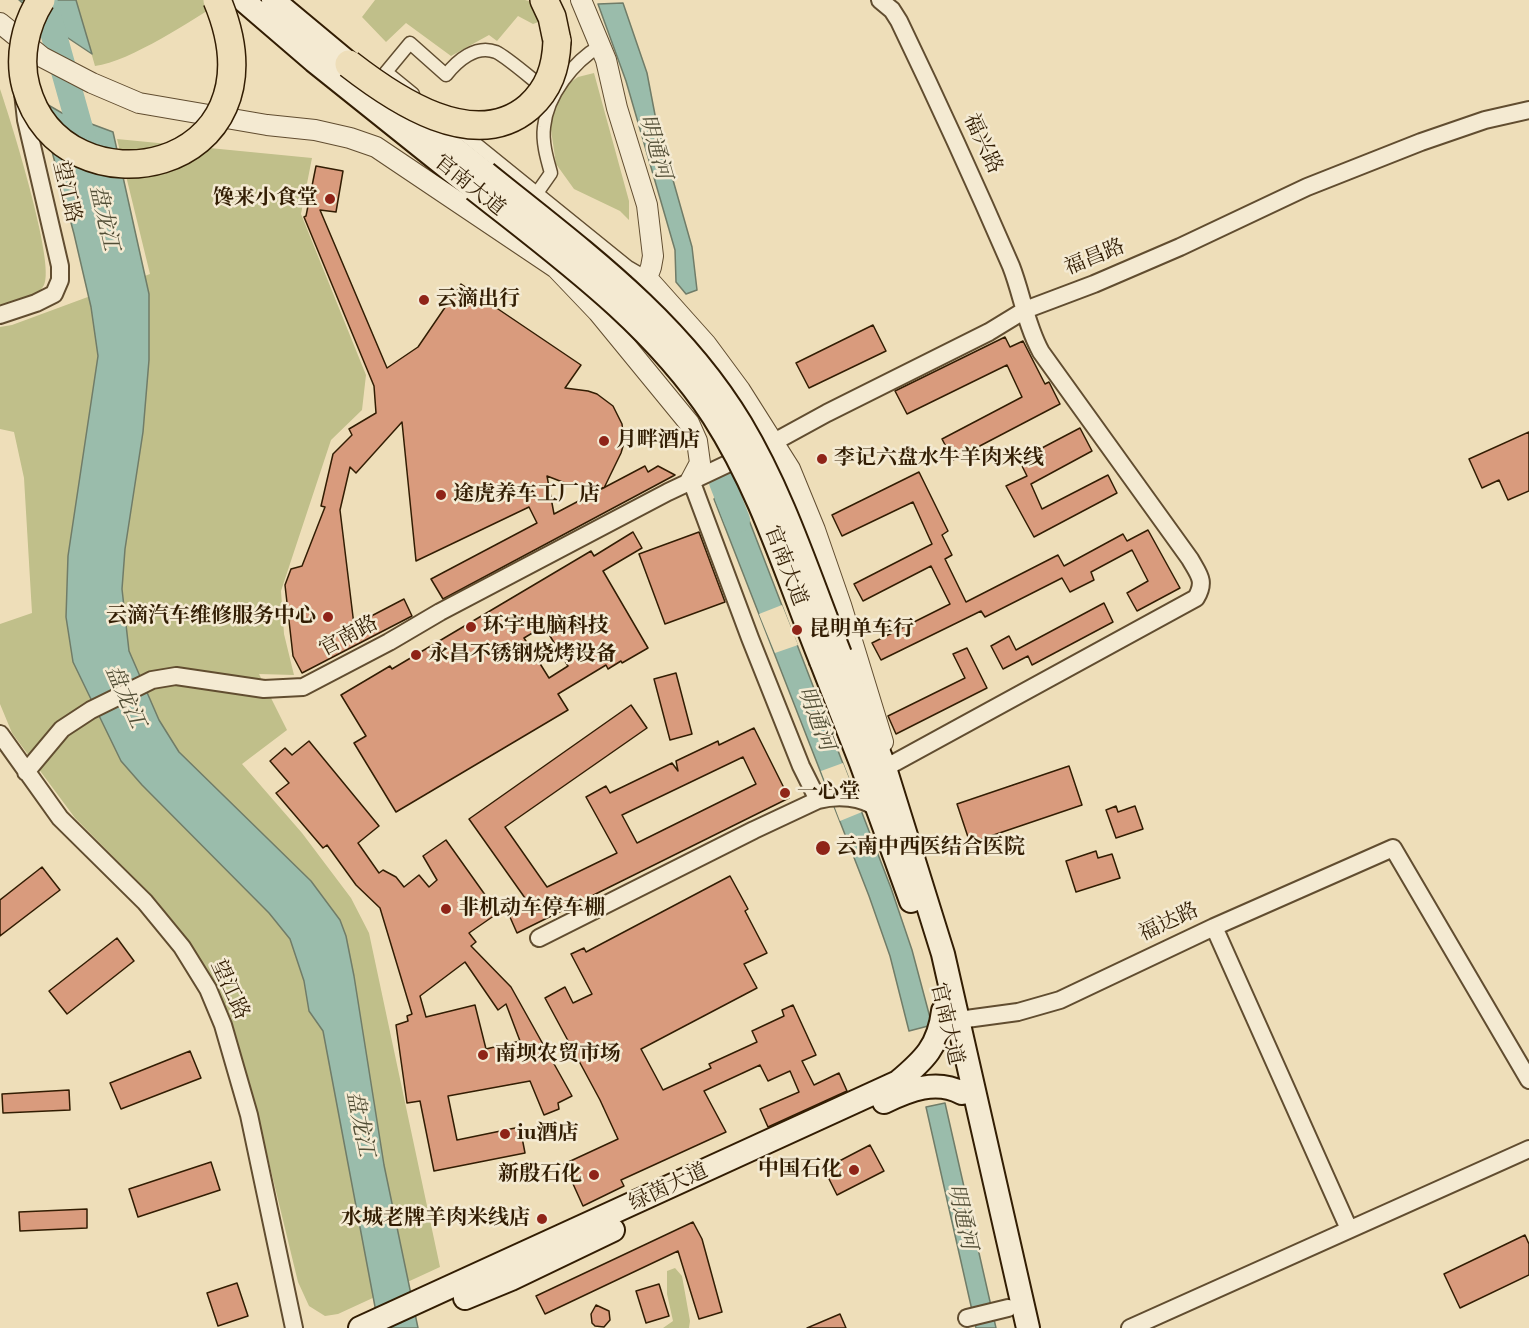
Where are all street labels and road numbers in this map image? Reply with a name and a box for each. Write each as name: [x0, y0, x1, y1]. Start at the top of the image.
street label: 福兴路: [957, 110, 1007, 178]
street label: 官南大道: [428, 150, 510, 222]
street label: 望江路: [47, 158, 85, 226]
street label: 福昌路: [1061, 235, 1129, 281]
street label: 官南大道: [758, 522, 812, 610]
street label: 官南路: [315, 611, 383, 663]
street label: 福达路: [1135, 898, 1203, 948]
street label: 望江路: [204, 956, 254, 1024]
street label: 官南大道: [924, 980, 968, 1068]
street label: 绿茵大道: [626, 1159, 712, 1217]

